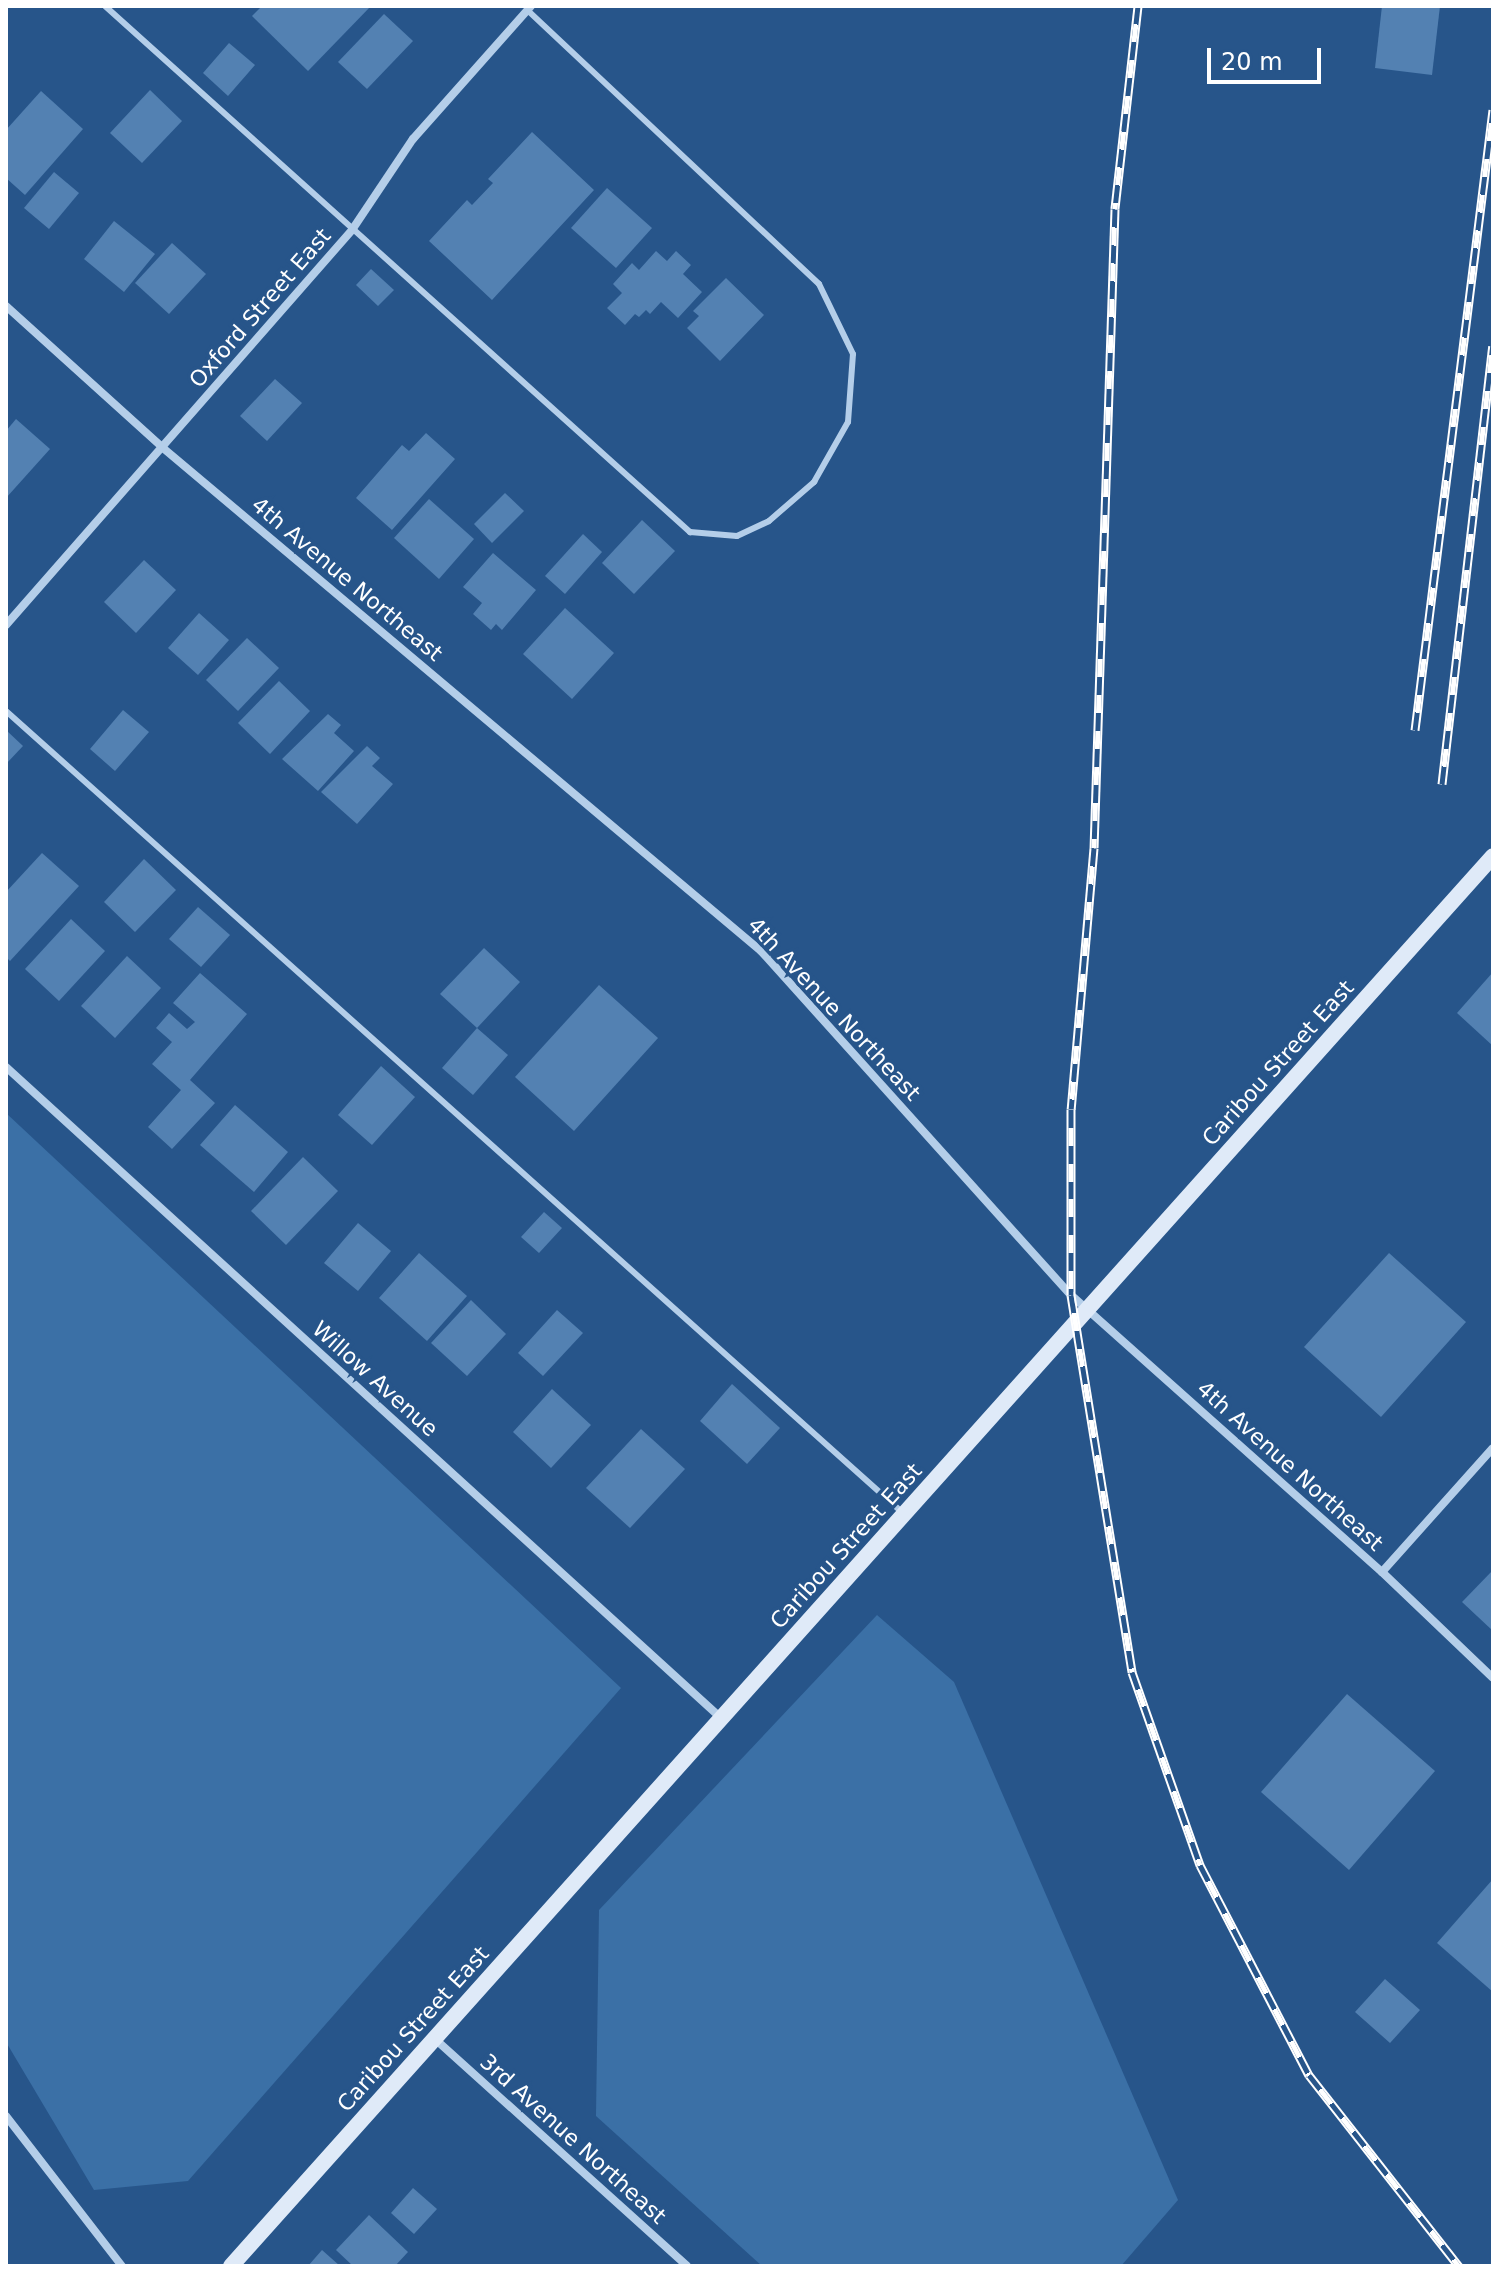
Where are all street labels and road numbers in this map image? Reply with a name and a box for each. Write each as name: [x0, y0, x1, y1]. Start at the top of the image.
street label: Oxford Street East: [184, 223, 336, 393]
street label: 4th Avenue Northeast: [246, 491, 448, 667]
street label: 4th Avenue Northeast: [742, 912, 926, 1106]
street label: Caribou Street East: [1197, 975, 1359, 1151]
street label: Willow Avenue: [307, 1316, 443, 1442]
street label: 4th Avenue Northeast: [1192, 1376, 1388, 1556]
street label: Caribou Street East: [765, 1458, 927, 1634]
street label: Caribou Street East: [332, 1941, 494, 2117]
street label: 3rd Avenue Northeast: [475, 2049, 671, 2229]

